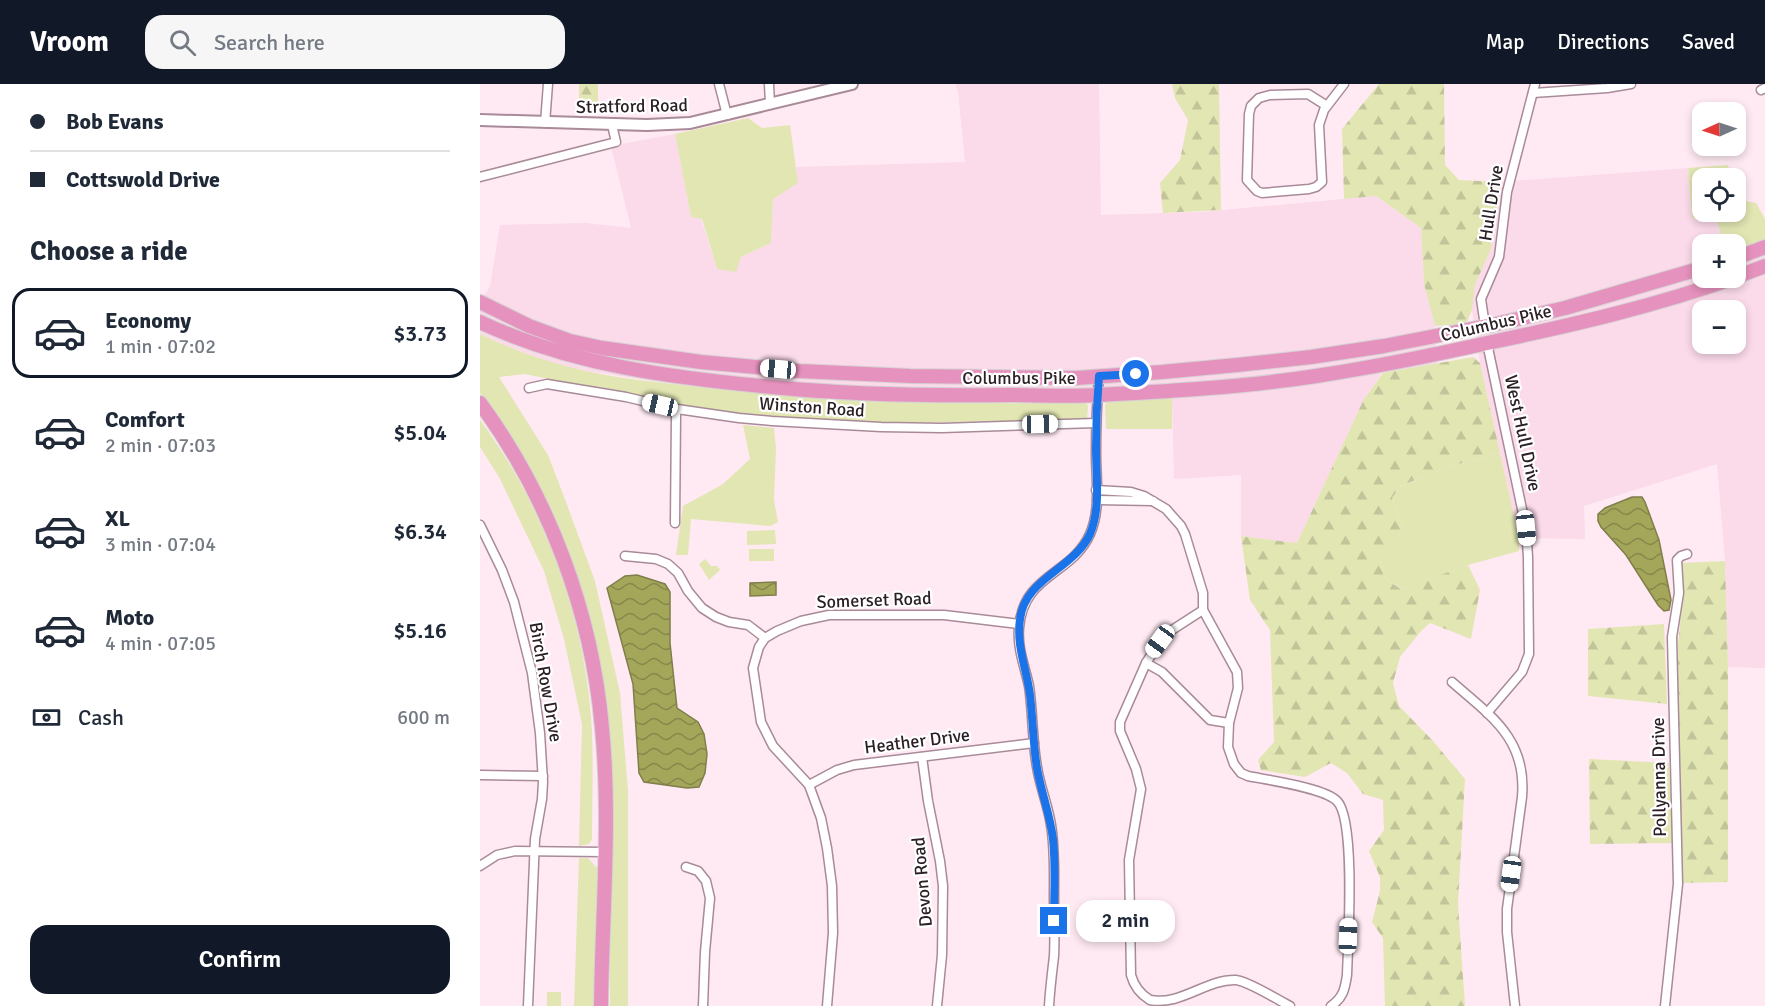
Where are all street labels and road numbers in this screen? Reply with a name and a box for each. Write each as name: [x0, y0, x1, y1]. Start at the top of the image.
street label: Stratford Road: [576, 94, 688, 118]
street label: Hull Drive: [1474, 163, 1508, 243]
street label: Columbus Pike: [1438, 300, 1554, 346]
street label: Columbus Pike: [962, 367, 1076, 389]
street label: West Hull Drive: [1500, 373, 1546, 493]
street label: Winston Road: [759, 392, 865, 422]
street label: Somerset Road: [816, 587, 932, 613]
street label: Birch Row Drive: [525, 620, 567, 744]
street label: Pollyanna Drive: [1647, 717, 1671, 837]
street label: Heather Drive: [863, 724, 971, 758]
street label: Devon Road: [907, 836, 937, 928]

